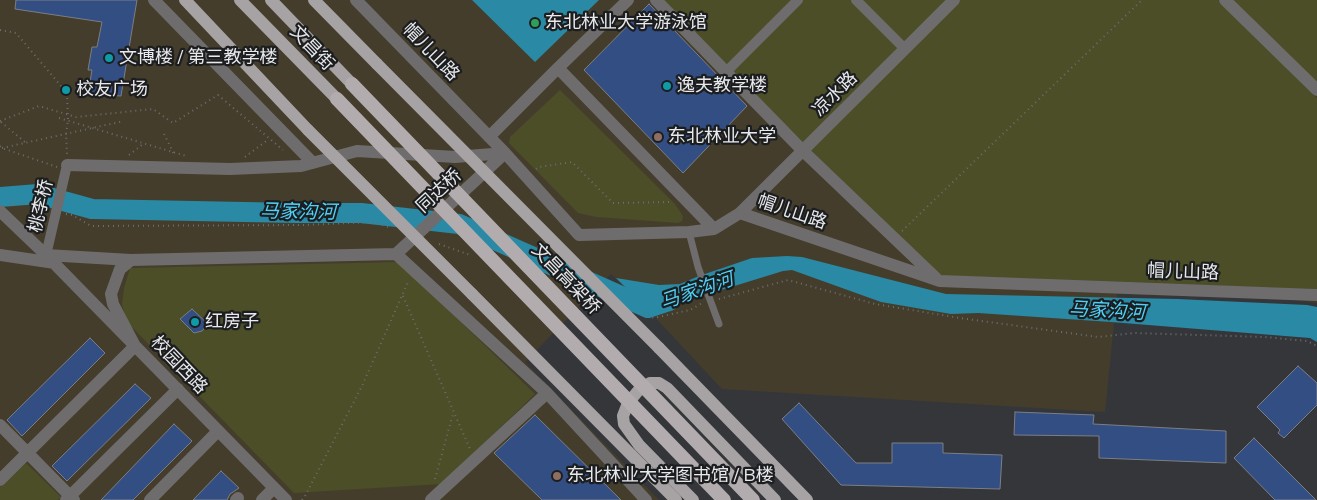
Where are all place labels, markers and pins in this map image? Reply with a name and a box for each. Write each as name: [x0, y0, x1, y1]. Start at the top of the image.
place label: 东北林业大学游泳馆: [545, 12, 707, 34]
marker: 东北林业大学游泳馆: [529, 17, 541, 29]
place label: 文博楼 / 第三教学楼: [119, 47, 278, 69]
marker: 文博楼 / 第三教学楼: [103, 52, 115, 64]
place label: 逸夫教学楼: [677, 75, 767, 97]
place label: 校友广场: [76, 79, 148, 101]
marker: 逸夫教学楼: [661, 80, 673, 92]
marker: 校友广场: [60, 84, 72, 96]
place label: 东北林业大学: [668, 126, 776, 148]
marker: 东北林业大学: [652, 131, 664, 143]
place label: 红房子: [205, 311, 259, 333]
marker: 红房子: [189, 316, 201, 328]
place label: 东北林业大学图书馆 / B楼: [567, 465, 774, 487]
marker: 东北林业大学图书馆 / B楼: [551, 470, 563, 482]

